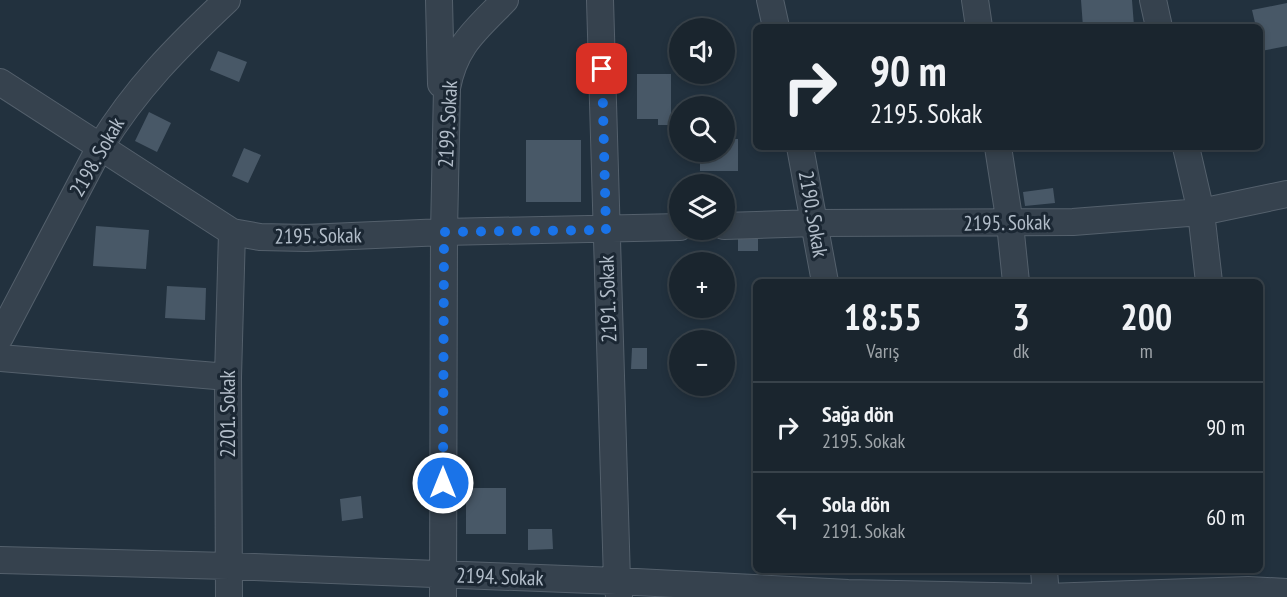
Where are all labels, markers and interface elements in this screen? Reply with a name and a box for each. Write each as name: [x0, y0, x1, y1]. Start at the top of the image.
map controls: [669, 18, 735, 396]
button: sound: [669, 18, 735, 84]
pin: [576, 43, 627, 94]
text: 90 m: [870, 43, 947, 98]
icon: right: [771, 48, 849, 126]
icon: arrive: [585, 52, 618, 85]
street label: 2199. Sokak: [432, 80, 463, 168]
button: search: [669, 96, 735, 162]
text: 2195. Sokak: [870, 96, 982, 130]
street label: 2198. Sokak: [63, 112, 130, 201]
street label: 2190. Sokak: [793, 169, 834, 259]
button: layers: [669, 174, 735, 240]
street label: 2195. Sokak: [963, 208, 1051, 237]
street label: 2195. Sokak: [274, 221, 362, 250]
button: +: [669, 252, 735, 318]
street label: 2191. Sokak: [592, 255, 623, 343]
text: 18:55: [844, 293, 922, 340]
text: 3: [1013, 293, 1030, 340]
text: 200: [1121, 293, 1172, 340]
button: −: [669, 330, 735, 396]
text: Varış: [866, 338, 899, 364]
text: dk: [1013, 338, 1029, 364]
text: m: [1140, 338, 1153, 364]
street label: 2201. Sokak: [214, 370, 241, 458]
text: Sağa dön: [822, 400, 894, 428]
icon: right: [771, 411, 804, 444]
text: 90 m: [1206, 413, 1245, 441]
text: 2195. Sokak: [822, 428, 905, 454]
position arrow: [411, 451, 475, 515]
text: Sola dön: [822, 490, 890, 518]
icon: left: [771, 501, 804, 534]
text: 60 m: [1206, 503, 1245, 531]
text: 2191. Sokak: [822, 518, 905, 544]
street label: 2194. Sokak: [456, 561, 544, 592]

